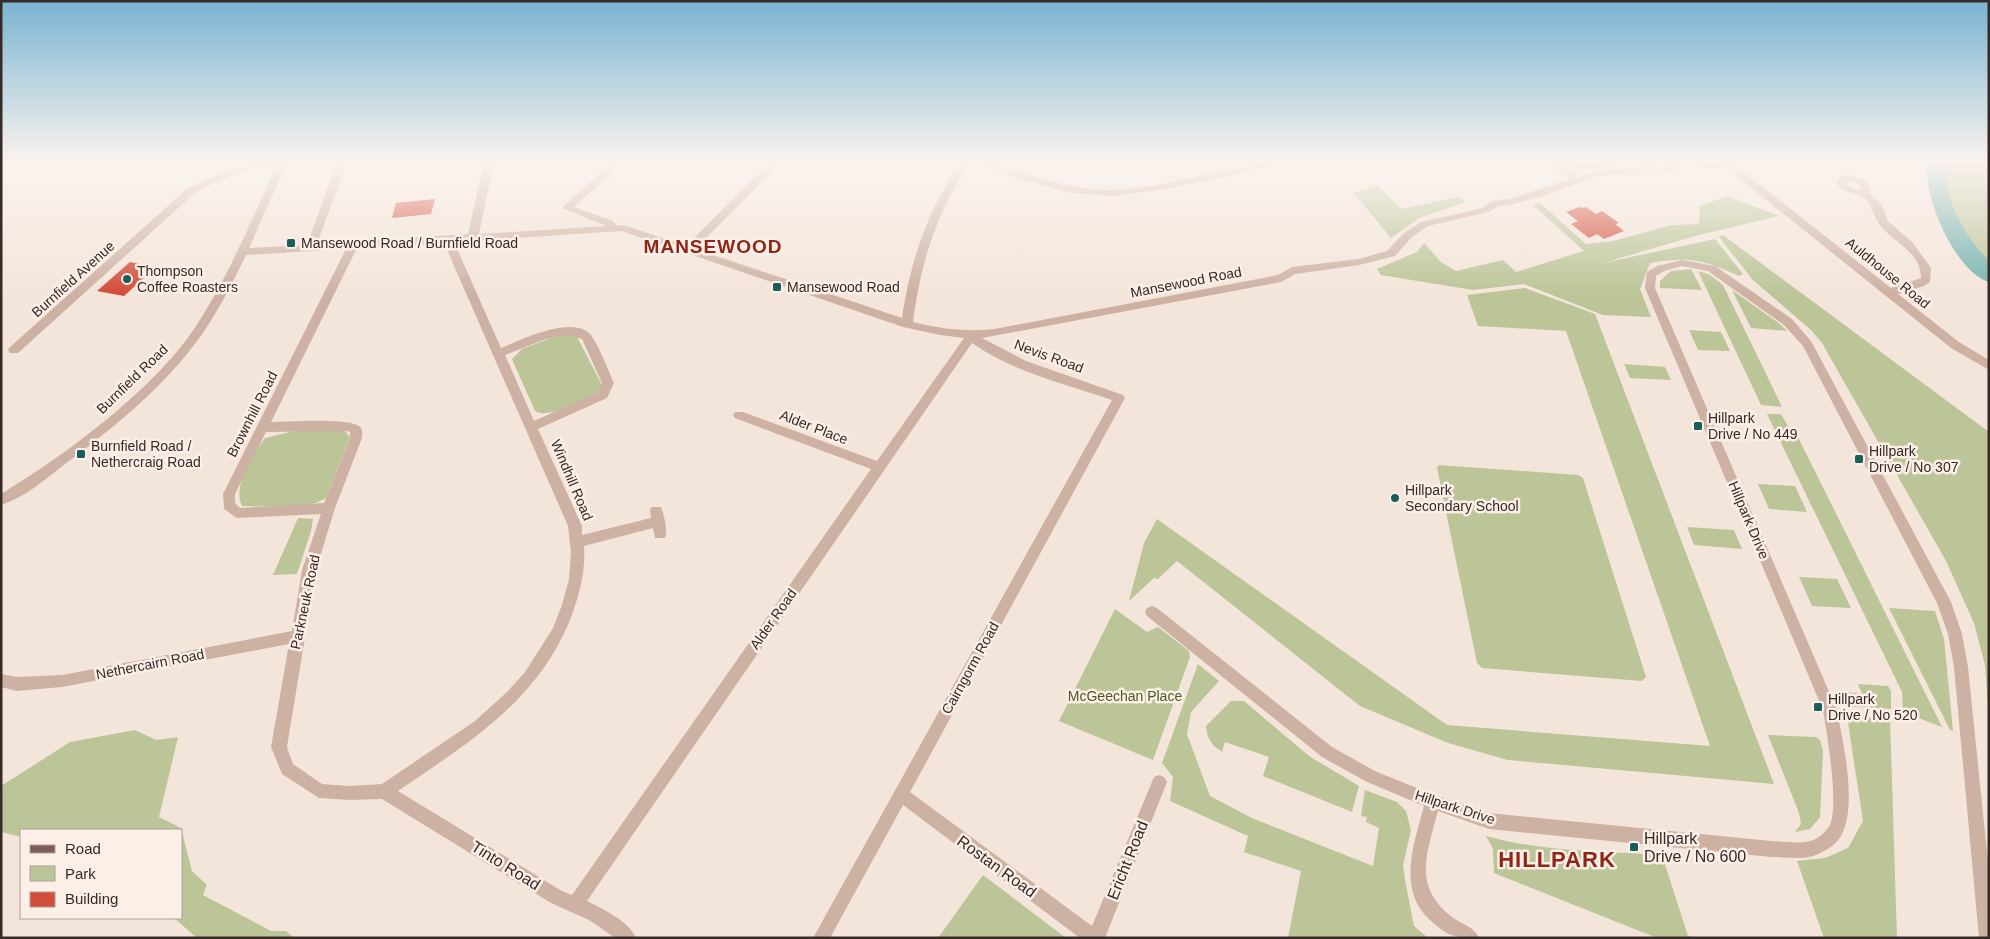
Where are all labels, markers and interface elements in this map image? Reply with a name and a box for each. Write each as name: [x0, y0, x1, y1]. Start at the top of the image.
street label: Auldhouse Road: [1843, 234, 1933, 312]
place label: Mansewood Road / Burnfield Road: [301, 235, 518, 251]
district label: MANSEWOOD: [644, 236, 782, 257]
marker: Mansewood Road / Burnfield Road: [285, 237, 297, 249]
street label: Burnfield Avenue: [28, 238, 118, 320]
place label: Thompson Coffee Roasters: [137, 263, 238, 295]
street label: Mansewood Road: [1129, 263, 1243, 301]
marker: Thompson Coffee Roasters: [121, 273, 133, 285]
place label: Mansewood Road: [787, 279, 900, 295]
marker: Mansewood Road: [771, 281, 783, 293]
street label: Nevis Road: [1012, 336, 1086, 376]
street label: Burnfield Road: [93, 341, 171, 417]
street label: Brownhill Road: [223, 368, 281, 460]
street label: Alder Place: [778, 407, 850, 447]
place label: Hillpark Drive / No 449: [1708, 410, 1798, 442]
marker: Hillpark Drive / No 449: [1692, 420, 1704, 432]
street label: Windhill Road: [548, 437, 596, 523]
place label: Burnfield Road / Nethercraig Road: [91, 438, 201, 470]
place label: Hillpark Drive / No 307: [1869, 443, 1959, 475]
marker: Burnfield Road / Nethercraig Road: [75, 448, 87, 460]
marker: Hillpark Drive / No 307: [1853, 453, 1865, 465]
street label: Hillpark Drive: [1725, 479, 1773, 562]
place label: Hillpark Secondary School: [1405, 482, 1519, 514]
marker: Hillpark Secondary School: [1389, 492, 1401, 504]
street label: Parkneuk Road: [287, 553, 323, 651]
street label: Alder Road: [746, 586, 800, 652]
street label: Cairngorm Road: [938, 619, 1002, 717]
street label: Nethercairn Road: [95, 646, 205, 682]
park label: McGeechan Place: [1068, 688, 1182, 704]
place label: Hillpark Drive / No 520: [1828, 691, 1918, 723]
marker: Hillpark Drive / No 520: [1812, 701, 1824, 713]
street label: Hillpark Drive: [1413, 787, 1497, 828]
street label: Ericht Road: [1104, 818, 1151, 902]
legend: [20, 829, 182, 919]
place label: Hillpark Drive / No 600: [1644, 830, 1746, 865]
street label: Rostan Road: [954, 832, 1039, 901]
street label: Tinto Road: [468, 838, 543, 893]
text: Road: [65, 840, 101, 857]
marker: Hillpark Drive / No 600: [1628, 841, 1640, 853]
district label: HILLPARK: [1498, 847, 1616, 872]
text: Park: [65, 865, 96, 882]
text: Building: [65, 890, 118, 907]

